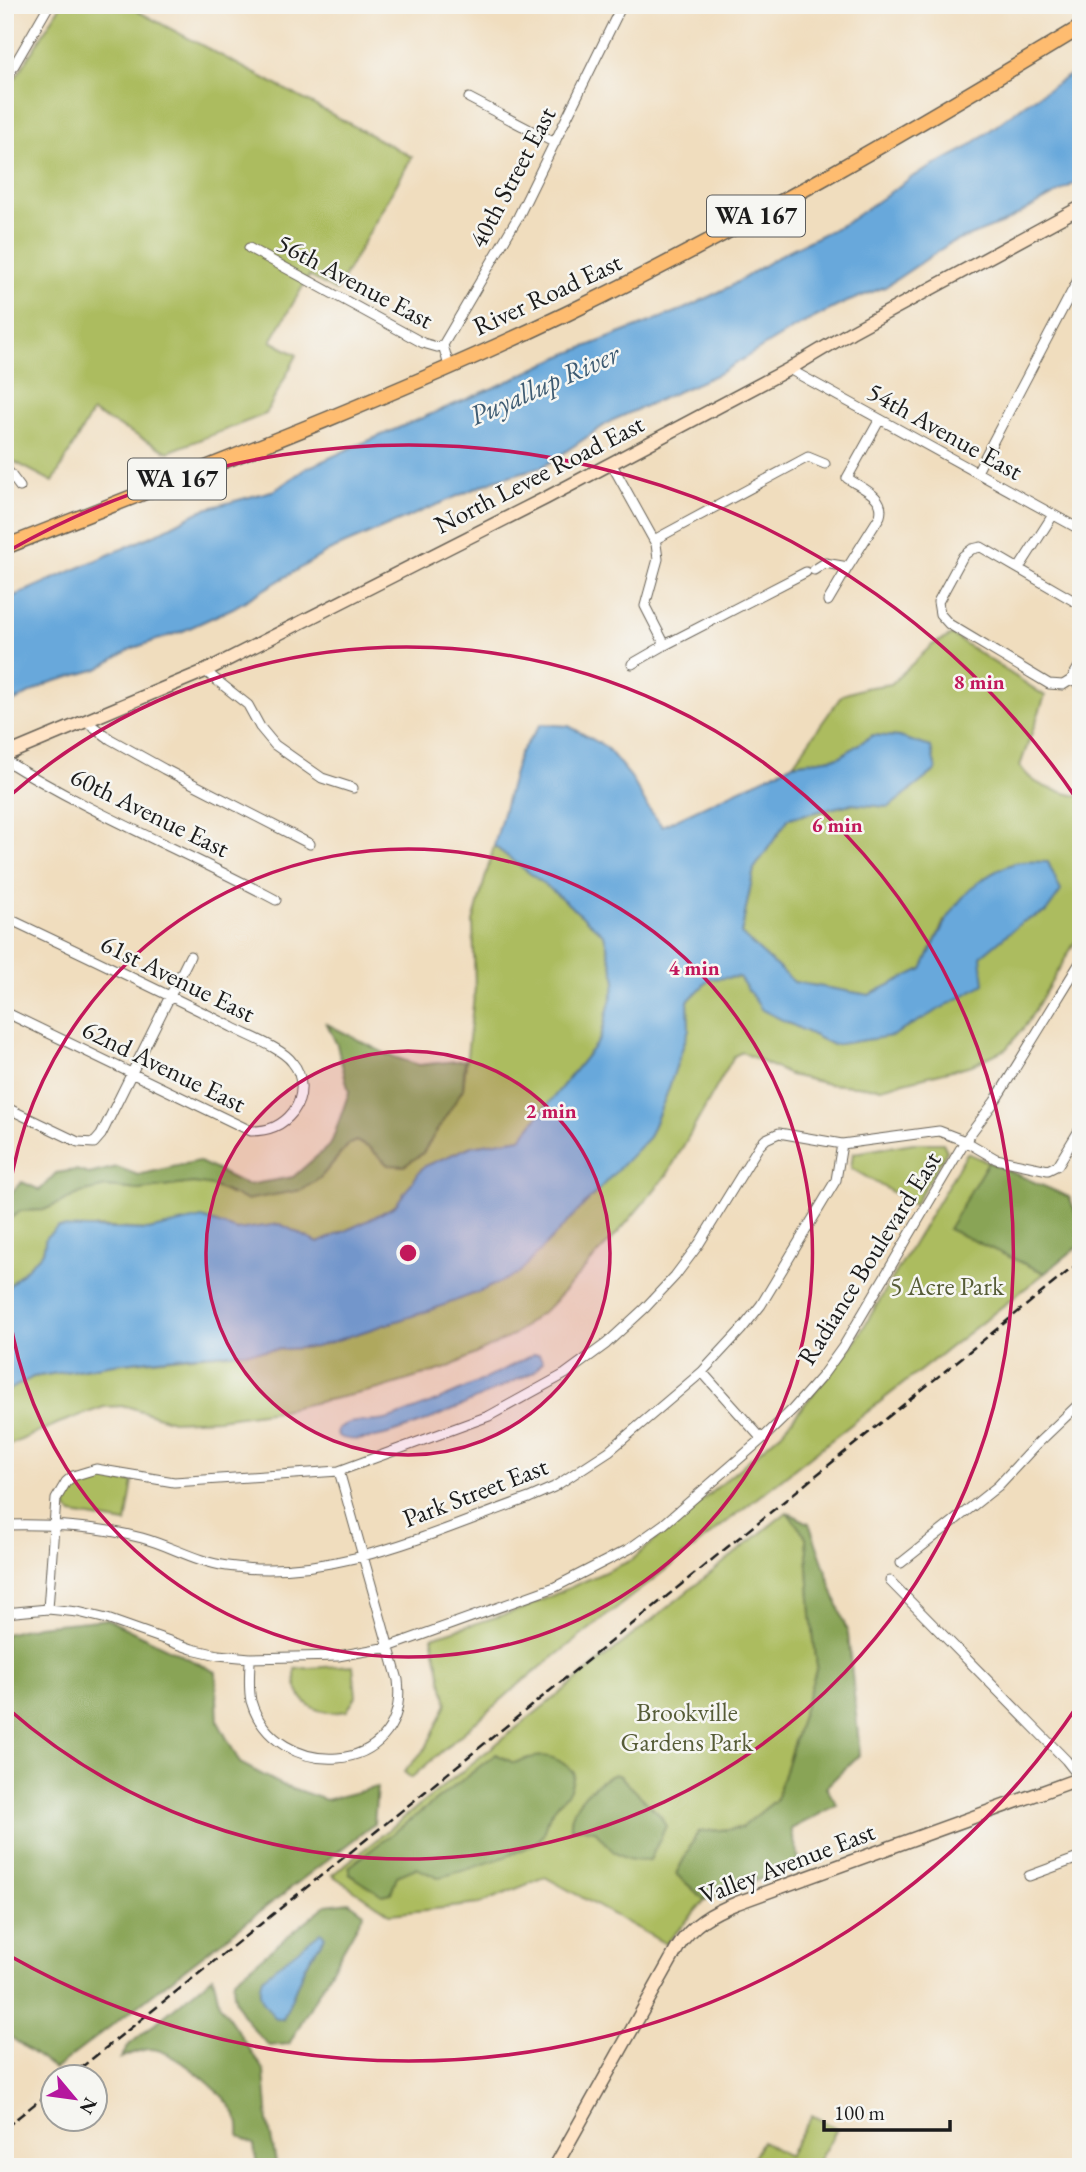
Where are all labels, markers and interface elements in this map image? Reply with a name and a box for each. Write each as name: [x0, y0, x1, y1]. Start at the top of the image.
street label: 40th Street East: [461, 101, 563, 253]
road number: WA 167: [707, 196, 805, 236]
street label: 56th Avenue East: [271, 226, 439, 336]
street label: River Road East: [467, 245, 627, 343]
water label: Puyallup River: [463, 334, 626, 433]
street label: 54th Avenue East: [861, 374, 1029, 488]
street label: North Levee Road East: [428, 406, 650, 542]
road number: WA 167: [128, 458, 226, 500]
text: 8 min: [953, 668, 1005, 695]
street label: 60th Avenue East: [65, 759, 235, 865]
text: 6 min: [811, 811, 863, 838]
street label: 61st Avenue East: [95, 926, 261, 1030]
text: 4 min: [668, 954, 720, 981]
street label: 62nd Avenue East: [77, 1012, 251, 1120]
text: 2 min: [525, 1097, 577, 1124]
street label: Radiance Boulevard East: [790, 1145, 948, 1371]
centre of rings: [396, 1241, 420, 1265]
park label: 5 Acre Park: [890, 1269, 1005, 1303]
street label: Park Street East: [398, 1449, 552, 1535]
park label: Brookville Gardens Park: [621, 1695, 754, 1759]
street label: Valley Avenue East: [694, 1814, 880, 1912]
north arrow: [38, 2064, 108, 2134]
scale bar: [824, 2088, 950, 2132]
text: N: [73, 2093, 103, 2119]
text: 100 m: [834, 2099, 885, 2126]

